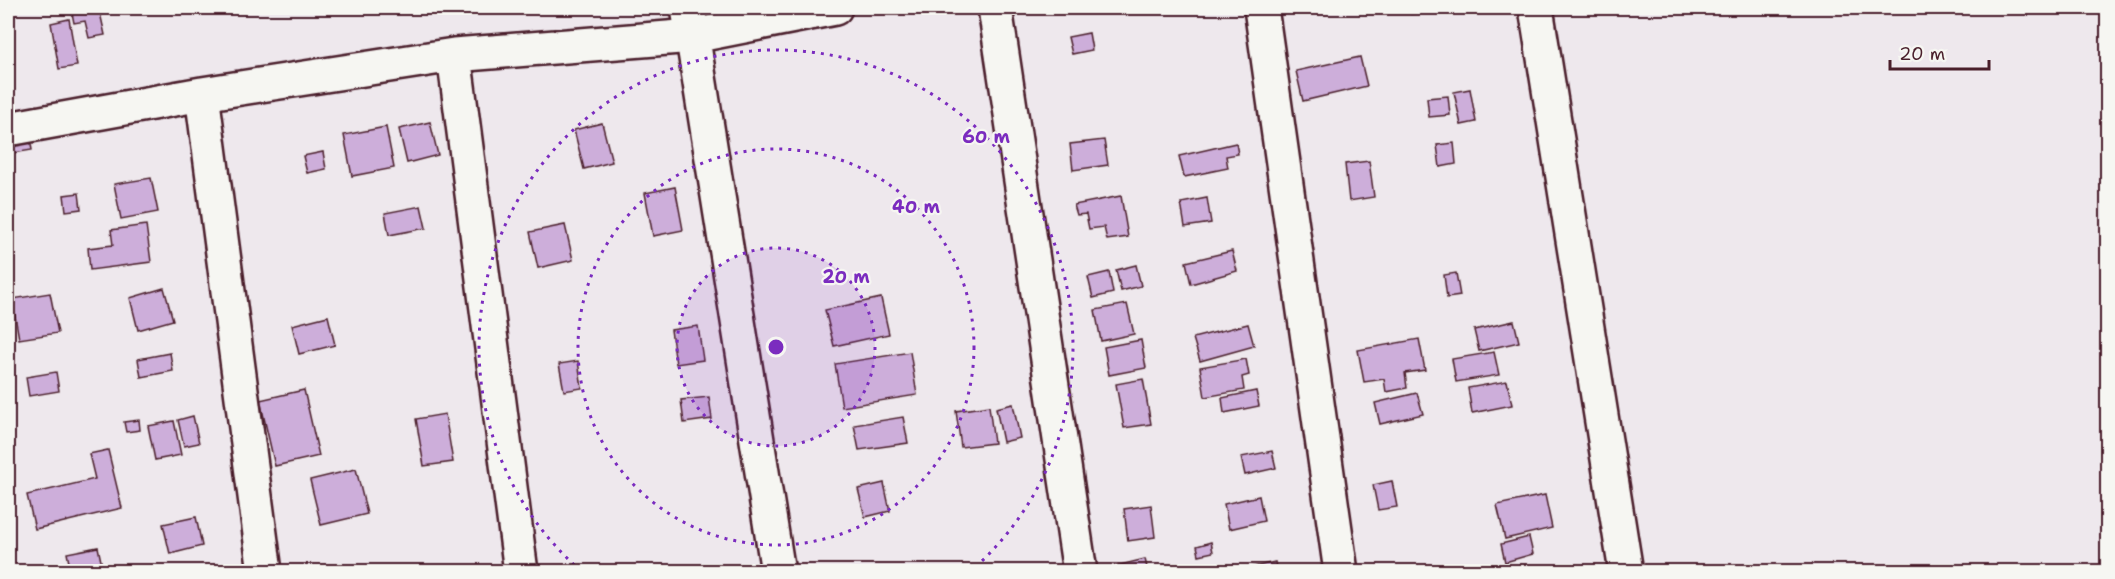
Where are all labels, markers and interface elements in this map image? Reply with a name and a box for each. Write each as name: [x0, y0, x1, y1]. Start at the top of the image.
scale bar: [1890, 33, 1989, 71]
text: 20 m: [1899, 42, 1945, 66]
text: 60 m: [962, 125, 1010, 149]
text: 40 m: [892, 195, 940, 219]
text: 20 m: [822, 265, 870, 289]
centre of rings: [766, 337, 786, 357]

